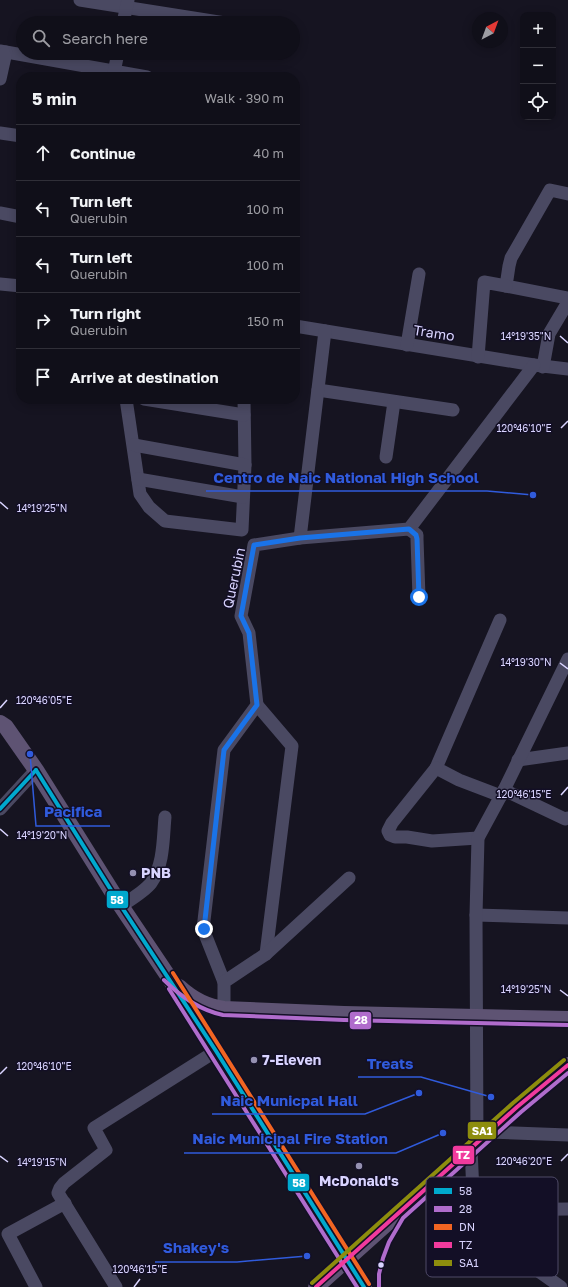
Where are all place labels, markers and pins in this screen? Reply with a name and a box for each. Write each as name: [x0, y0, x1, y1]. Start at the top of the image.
callout: Centro de Naic National High School: [206, 464, 487, 491]
callout: Pacifica: [36, 799, 110, 826]
place label: PNB: [141, 864, 171, 881]
marker: PNB: [128, 868, 138, 878]
callout: Treats: [358, 1050, 421, 1077]
place label: 7-Eleven: [262, 1051, 321, 1068]
marker: 7-Eleven: [249, 1055, 259, 1065]
callout: Naic Municpal Hall: [212, 1087, 365, 1114]
callout: Naic Municipal Fire Station: [184, 1126, 396, 1153]
marker: McDonald's: [354, 1161, 364, 1171]
place label: McDonald's: [319, 1172, 399, 1189]
callout: Shakey's: [155, 1235, 237, 1262]
unlabelled marker: [376, 1260, 386, 1270]

